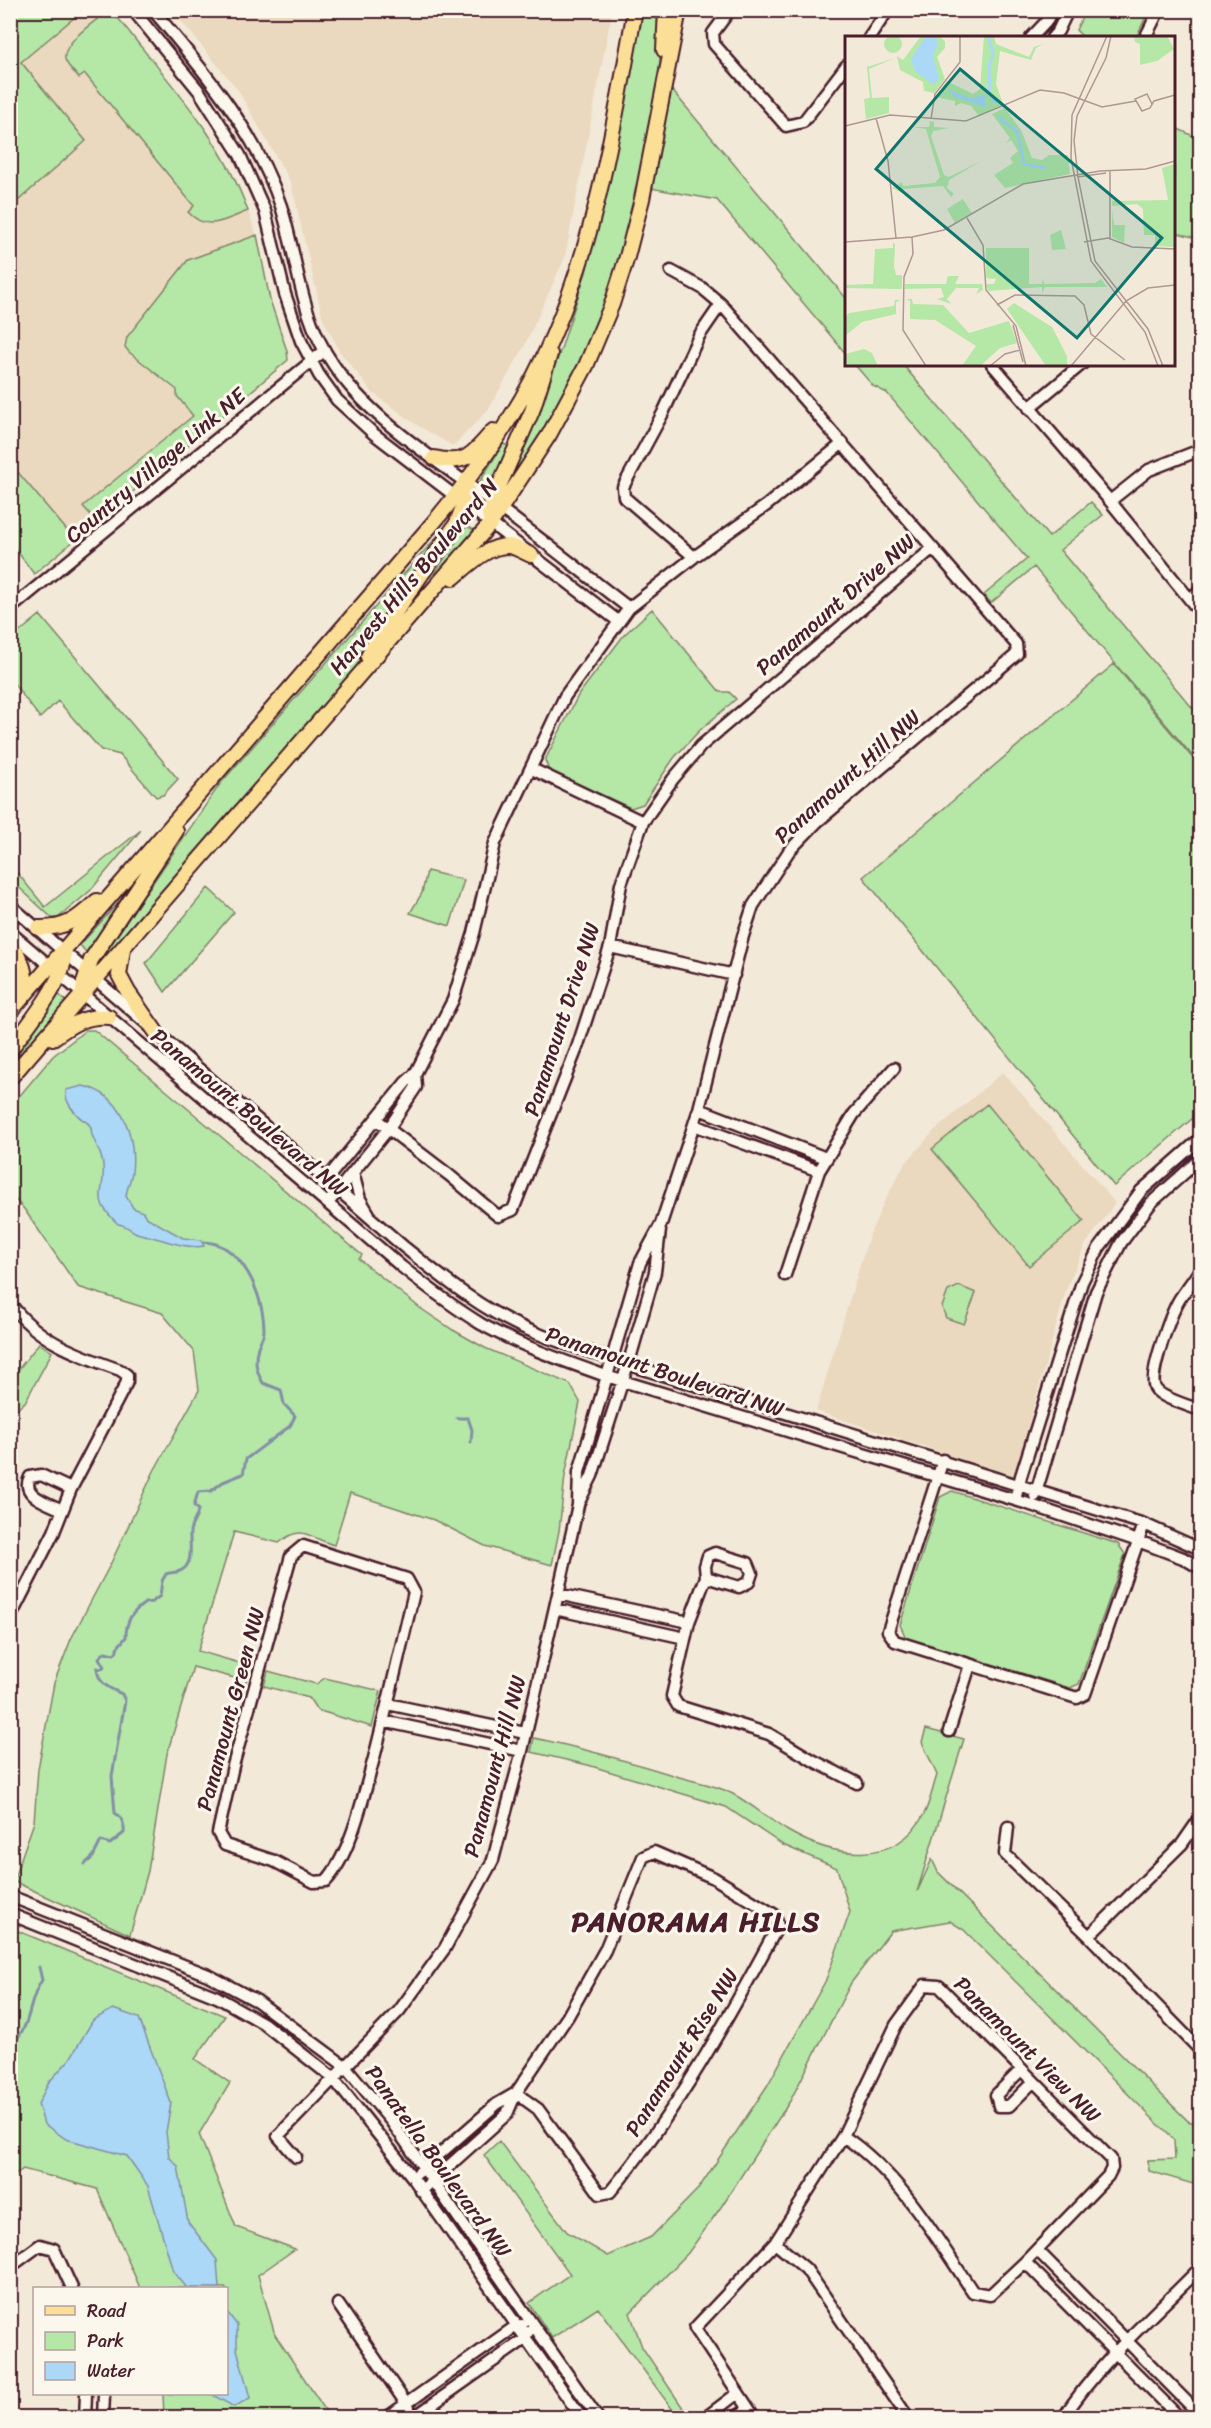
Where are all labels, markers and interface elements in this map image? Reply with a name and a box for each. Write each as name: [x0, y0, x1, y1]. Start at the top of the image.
inset map: [845, 36, 1175, 366]
street label: Country Village Link NE: [56, 376, 256, 553]
street label: Harvest Hills Boulevard N: [319, 469, 508, 684]
street label: Panamount Drive NW: [746, 523, 925, 685]
street label: Panamount Hill NW: [765, 699, 930, 853]
street label: Panamount Drive NW: [512, 917, 611, 1121]
street label: Panamount Boulevard NW: [142, 1018, 358, 1208]
street label: Panamount Boulevard NW: [541, 1315, 790, 1429]
street label: Panamount Green NW: [185, 1602, 277, 1815]
street label: Panamount Hill NW: [451, 1670, 538, 1862]
district label: PANORAMA HILLS: [571, 1897, 821, 1946]
street label: Panamount Rise NW: [614, 1960, 749, 2144]
street label: Panamount View NW: [944, 1966, 1111, 2133]
street label: Panatella Boulevard NW: [355, 2056, 523, 2267]
legend: [33, 2287, 228, 2395]
text: Road: [87, 2295, 127, 2327]
text: Park: [87, 2325, 124, 2357]
text: Water: [87, 2355, 136, 2387]

